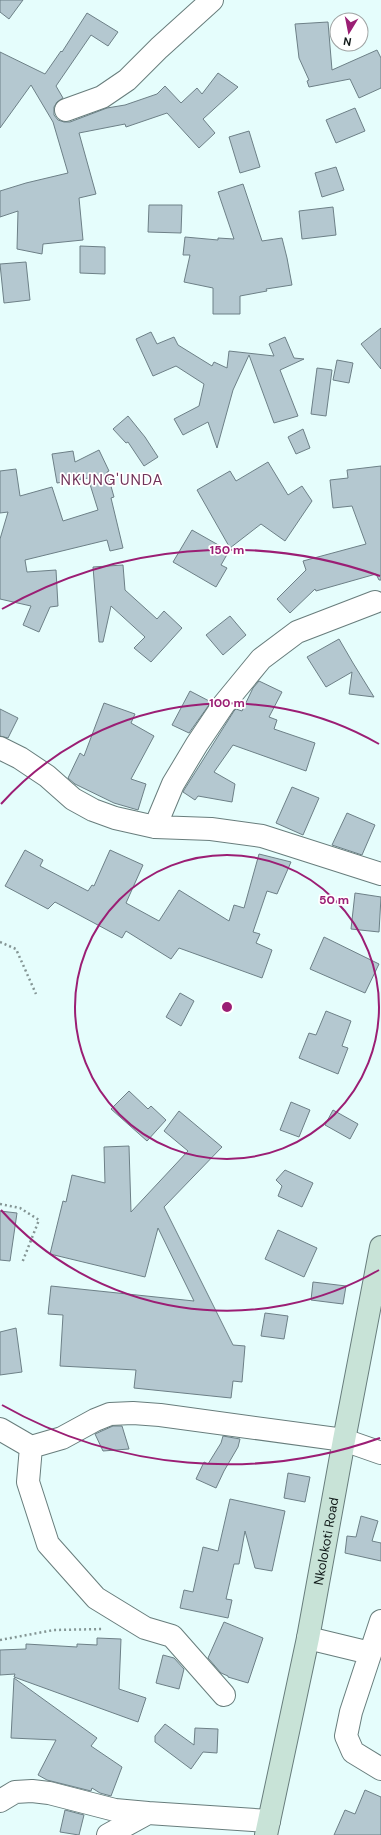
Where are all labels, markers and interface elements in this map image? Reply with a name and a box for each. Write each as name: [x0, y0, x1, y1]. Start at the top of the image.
north arrow: [329, 12, 369, 52]
text: N: [342, 34, 352, 49]
district label: NKUNG'UNDA: [61, 470, 163, 490]
text: 150 m: [210, 542, 244, 558]
text: 100 m: [209, 695, 245, 711]
text: 50 m: [319, 892, 349, 908]
centre of rings: [220, 1000, 234, 1014]
street label: Nkolokoti Road: [309, 1496, 342, 1586]

